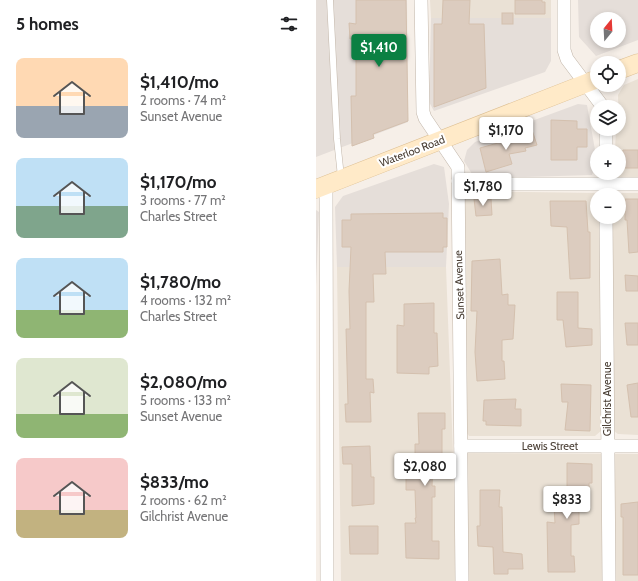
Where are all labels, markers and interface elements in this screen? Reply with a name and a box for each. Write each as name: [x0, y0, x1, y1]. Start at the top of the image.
north arrow: [590, 12, 626, 48]
map controls: [590, 12, 626, 224]
icon: filters: [278, 13, 300, 35]
text: 5 homes: [16, 14, 79, 34]
pin: $1,410: [346, 34, 412, 68]
text: $1,410: [360, 39, 398, 55]
button: locate: [590, 56, 626, 92]
text: $1,410/mo: [140, 72, 219, 92]
icon: home: [48, 74, 96, 122]
text: 2 rooms · 74 m²: [140, 92, 226, 108]
button: layers: [590, 100, 626, 136]
text: Sunset Avenue: [140, 108, 222, 124]
pin: $1,170: [473, 117, 539, 151]
text: $1,170: [488, 122, 524, 138]
street label: Waterloo Road: [377, 132, 447, 170]
button: +: [590, 144, 626, 180]
text: $1,170/mo: [140, 172, 216, 192]
pin: $1,780: [450, 173, 516, 207]
icon: home: [48, 174, 96, 222]
text: $1,780: [463, 178, 503, 194]
button: −: [590, 188, 626, 224]
text: 3 rooms · 77 m²: [140, 192, 226, 208]
text: Charles Street: [140, 208, 217, 224]
street label: Sunset Avenue: [451, 250, 467, 320]
text: $1,780/mo: [140, 272, 221, 292]
icon: home: [48, 274, 96, 322]
text: 4 rooms · 132 m²: [140, 292, 231, 308]
text: Charles Street: [140, 308, 217, 324]
street label: Gilchrist Avenue: [600, 361, 614, 436]
text: $2,080/mo: [140, 372, 227, 392]
icon: home: [48, 374, 96, 422]
text: 5 rooms · 133 m²: [140, 392, 231, 408]
text: Sunset Avenue: [140, 408, 222, 424]
street label: Lewis Street: [522, 439, 579, 453]
pin: $2,080: [392, 453, 458, 487]
text: $2,080: [403, 458, 447, 474]
text: $833/mo: [140, 472, 209, 492]
icon: home: [48, 474, 96, 522]
pin: $833: [543, 486, 591, 520]
text: $833: [552, 491, 582, 507]
text: 2 rooms · 62 m²: [140, 492, 227, 508]
text: Gilchrist Avenue: [140, 508, 228, 524]

